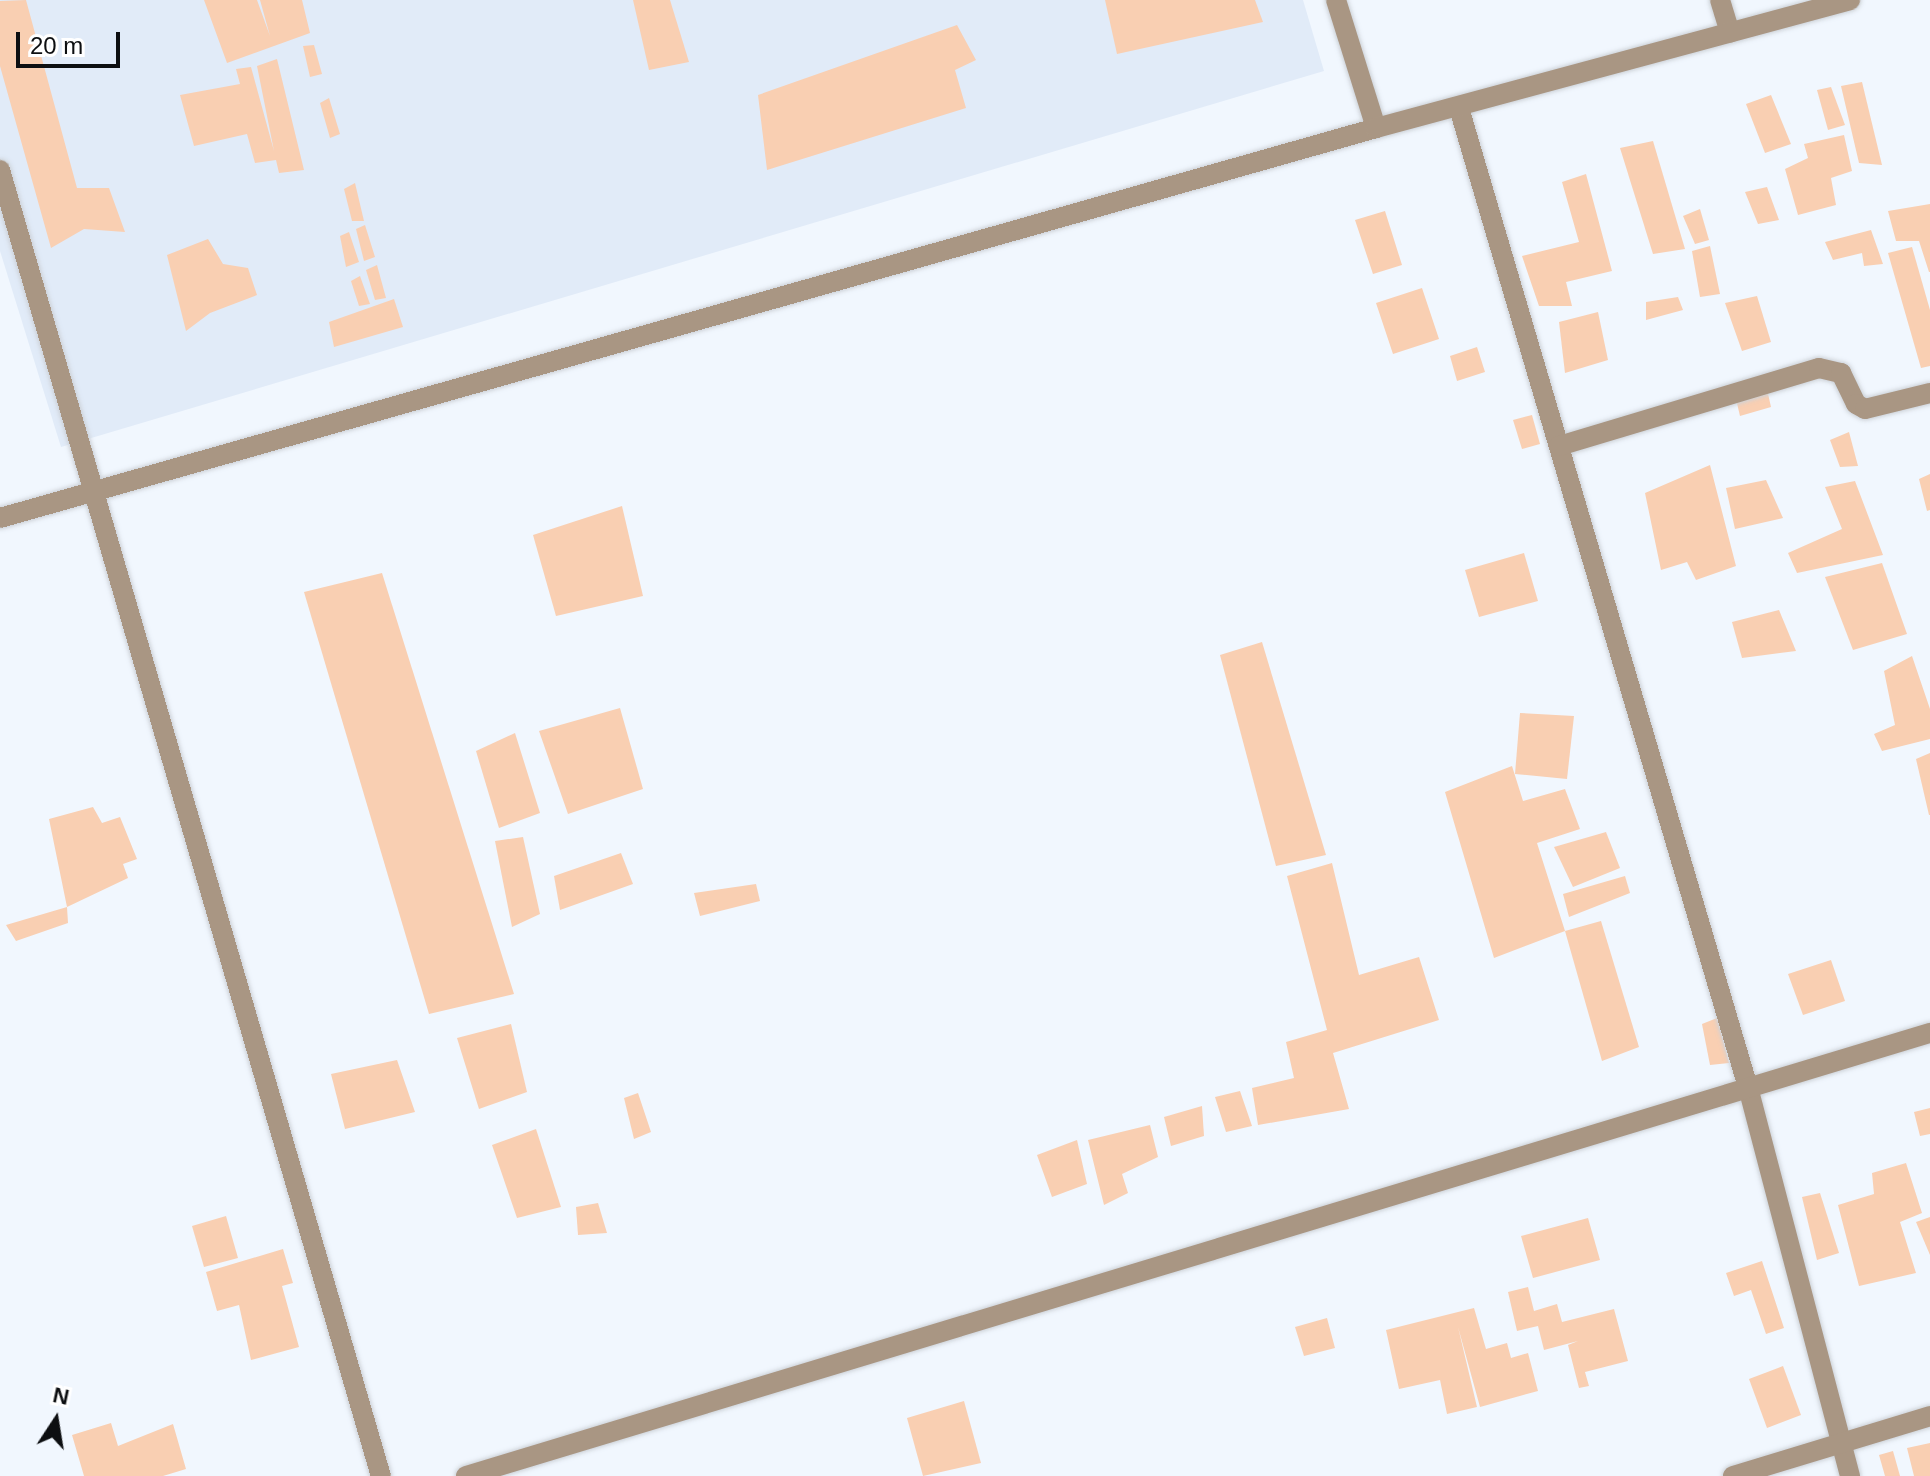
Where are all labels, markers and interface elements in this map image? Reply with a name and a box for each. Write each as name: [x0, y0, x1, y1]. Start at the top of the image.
scale bar: [20, 16, 124, 66]
text: 20 m: [30, 32, 83, 59]
north arrow: [16, 1380, 96, 1460]
text: N: [51, 1382, 71, 1410]

